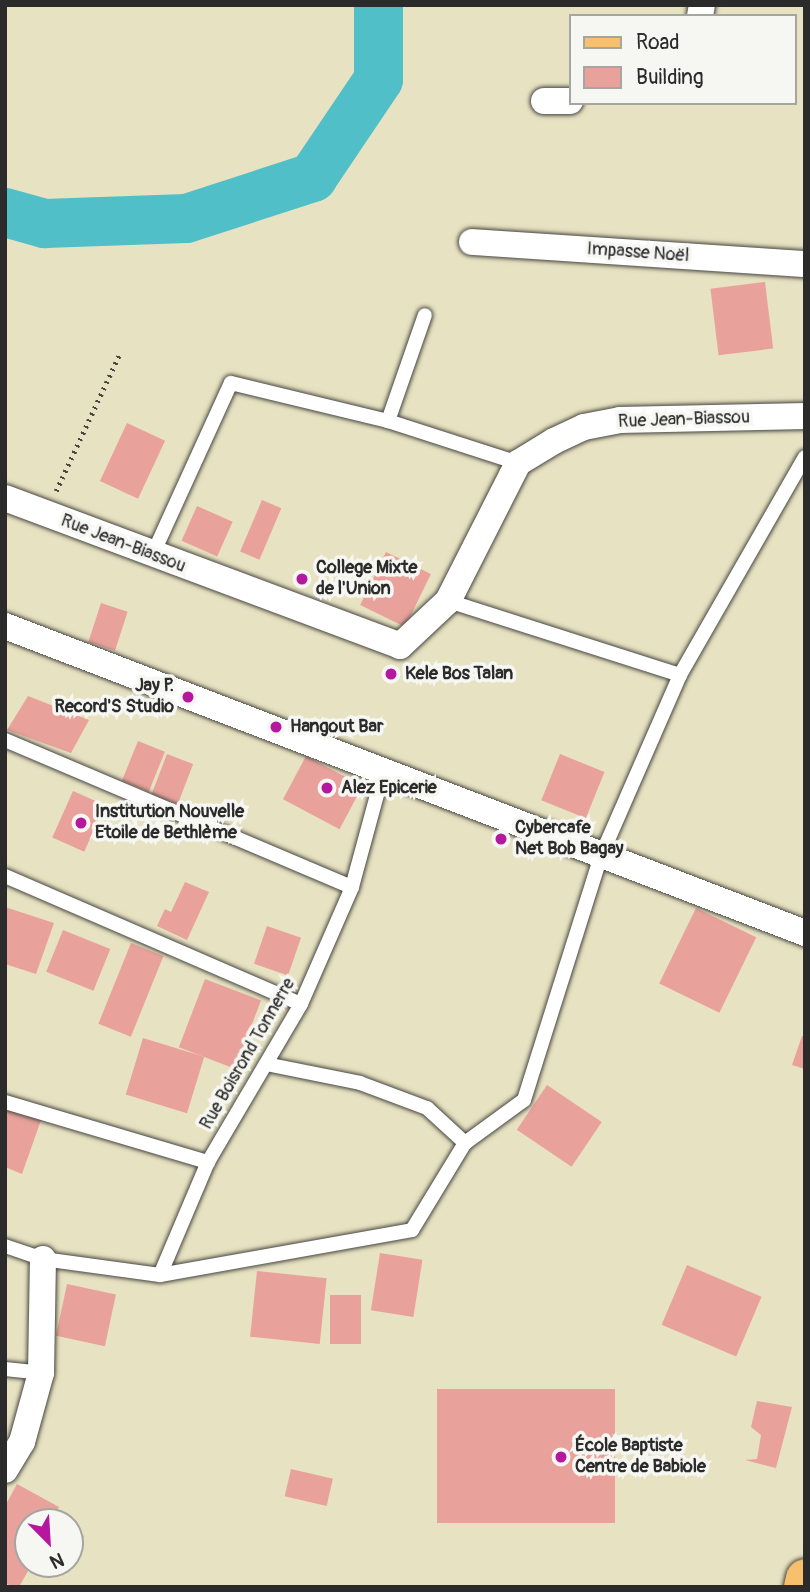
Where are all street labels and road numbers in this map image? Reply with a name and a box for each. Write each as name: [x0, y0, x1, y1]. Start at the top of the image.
street label: Impasse Noël: [586, 239, 690, 267]
street label: Rue Jean-Biassou: [618, 407, 750, 433]
street label: Rue Jean-Biassou: [58, 510, 188, 578]
street label: Rue Boisrond Tonnerre: [196, 975, 300, 1133]

